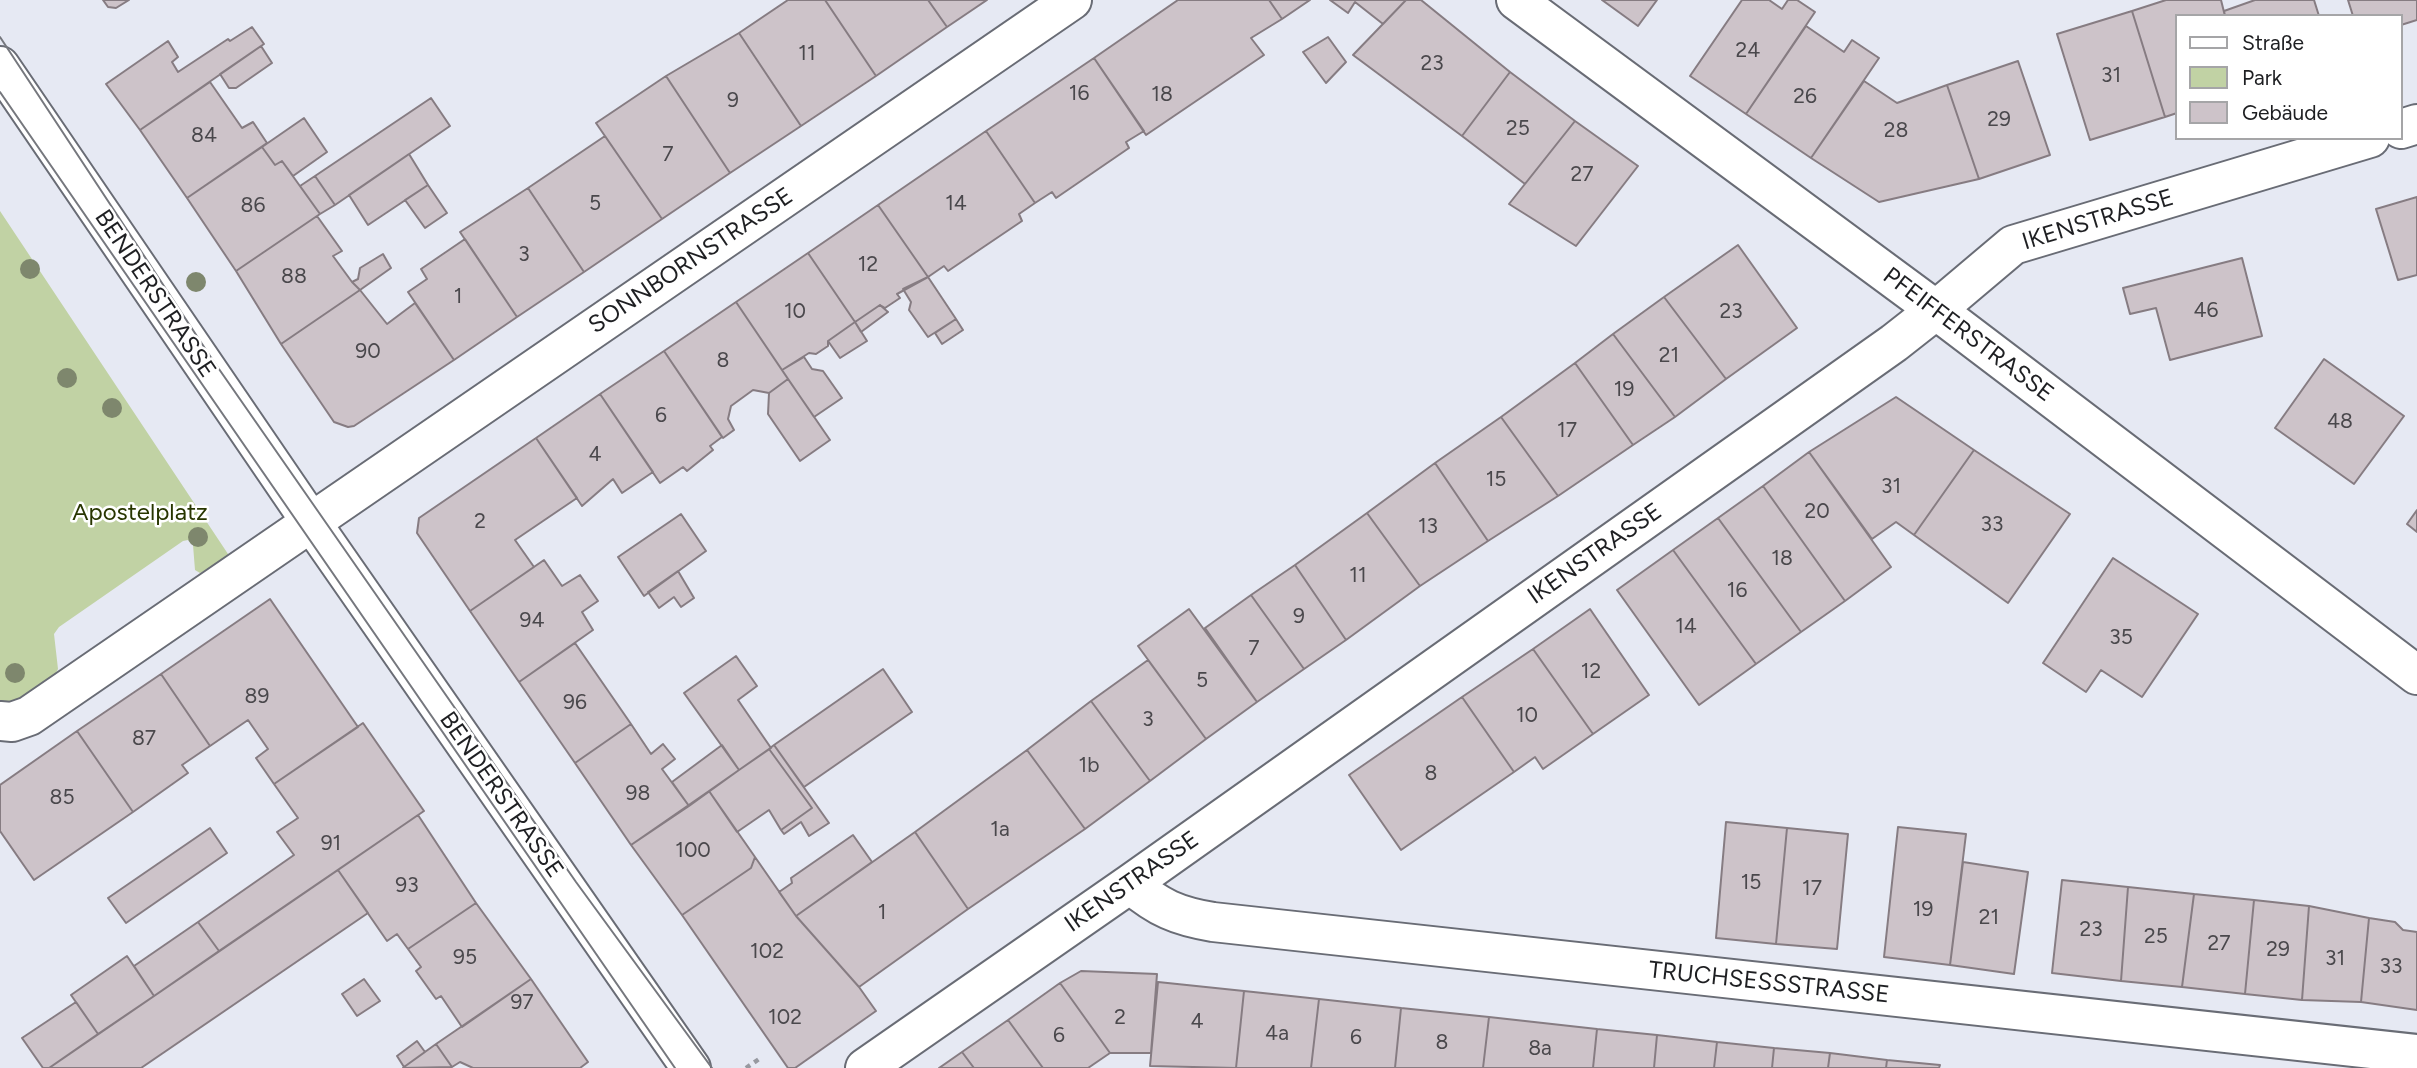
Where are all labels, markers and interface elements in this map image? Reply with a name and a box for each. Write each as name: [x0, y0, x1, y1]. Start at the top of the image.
legend: [2176, 14, 2403, 140]
text: Straße: [2242, 30, 2304, 55]
house number: 24: [1736, 38, 1760, 64]
house number: 11: [798, 41, 816, 67]
house number: 23: [1420, 51, 1444, 77]
house number: 31: [2101, 63, 2121, 89]
text: Park: [2242, 65, 2282, 90]
house number: 16: [1069, 81, 1089, 107]
house number: 18: [1151, 82, 1173, 108]
house number: 26: [1793, 84, 1817, 110]
house number: 9: [727, 88, 739, 114]
text: Gebäude: [2242, 100, 2328, 125]
house number: 29: [1987, 107, 2011, 133]
house number: 25: [1506, 116, 1530, 142]
house number: 28: [1884, 118, 1908, 144]
house number: 84: [191, 123, 217, 149]
house number: 7: [662, 142, 674, 168]
house number: 27: [1570, 162, 1594, 188]
street label: SONNBORNSTRASSE: [583, 182, 799, 340]
street label: IKENSTRASSE: [2019, 183, 2177, 257]
house number: 5: [589, 191, 601, 217]
house number: 14: [945, 191, 967, 217]
house number: 86: [241, 193, 265, 219]
street label: BENDERSTRASSE: [88, 205, 222, 383]
house number: 3: [518, 242, 530, 268]
house number: 12: [858, 252, 878, 278]
street label: PFEIFFERSTRASSE: [1877, 262, 2059, 408]
house number: 88: [281, 264, 307, 290]
house number: 1: [454, 284, 462, 310]
house number: 46: [2194, 298, 2218, 324]
house number: 10: [784, 299, 806, 325]
house number: 23: [1719, 299, 1743, 325]
house number: 90: [355, 339, 381, 365]
house number: 21: [1659, 343, 1679, 369]
house number: 8: [717, 348, 729, 374]
house number: 19: [1614, 377, 1634, 403]
house number: 6: [655, 403, 667, 429]
house number: 48: [2327, 409, 2353, 435]
house number: 17: [1557, 418, 1577, 444]
house number: 4: [588, 442, 602, 468]
house number: 15: [1486, 467, 1506, 493]
house number: 31: [1881, 474, 1901, 500]
street label: IKENSTRASSE: [1522, 497, 1668, 611]
park label: Apostelplatz: [72, 499, 208, 527]
house number: 20: [1804, 499, 1830, 525]
house number: 2: [474, 509, 486, 535]
house number: 33: [1981, 512, 2003, 538]
house number: 13: [1418, 514, 1438, 540]
house number: 18: [1771, 546, 1793, 572]
house number: 11: [1349, 563, 1367, 589]
house number: 16: [1727, 578, 1747, 604]
house number: 9: [1293, 604, 1305, 630]
house number: 94: [520, 608, 544, 634]
house number: 14: [1675, 614, 1697, 640]
house number: 35: [2109, 625, 2133, 651]
house number: 7: [1248, 636, 1260, 662]
house number: 12: [1581, 659, 1601, 685]
house number: 5: [1196, 668, 1208, 694]
house number: 89: [245, 684, 269, 710]
house number: 96: [563, 690, 587, 716]
house number: 10: [1516, 703, 1538, 729]
street label: BENDERSTRASSE: [433, 706, 569, 884]
house number: 3: [1142, 707, 1154, 733]
house number: 87: [132, 726, 156, 752]
house number: 1b: [1079, 753, 1099, 779]
house number: 8: [1425, 761, 1437, 787]
house number: 98: [626, 781, 650, 807]
house number: 85: [50, 785, 74, 811]
house number: 1a: [990, 817, 1010, 843]
street label: IKENSTRASSE: [1059, 825, 1205, 939]
house number: 91: [321, 831, 341, 857]
house number: 100: [675, 838, 711, 864]
house number: 15: [1741, 870, 1761, 896]
house number: 93: [395, 873, 419, 899]
house number: 17: [1802, 876, 1822, 902]
house number: 19: [1913, 897, 1933, 923]
house number: 1: [878, 900, 886, 926]
house number: 21: [1979, 905, 1999, 931]
house number: 23: [2079, 917, 2103, 943]
house number: 25: [2144, 924, 2168, 950]
house number: 27: [2207, 931, 2231, 957]
house number: 29: [2266, 937, 2290, 963]
house number: 102: [750, 939, 784, 965]
house number: 95: [453, 945, 477, 971]
house number: 31: [2325, 946, 2345, 972]
house number: 33: [2380, 954, 2402, 980]
street label: TRUCHSESSSTRASSE: [1647, 956, 1891, 1010]
house number: 97: [510, 990, 534, 1016]
house number: 102: [768, 1005, 802, 1031]
house number: 2: [1114, 1005, 1126, 1031]
house number: 4: [1190, 1009, 1204, 1035]
house number: 4a: [1265, 1021, 1289, 1047]
house number: 6: [1053, 1023, 1065, 1049]
house number: 6: [1350, 1025, 1362, 1051]
house number: 8: [1436, 1030, 1448, 1056]
house number: 8a: [1528, 1036, 1552, 1062]

